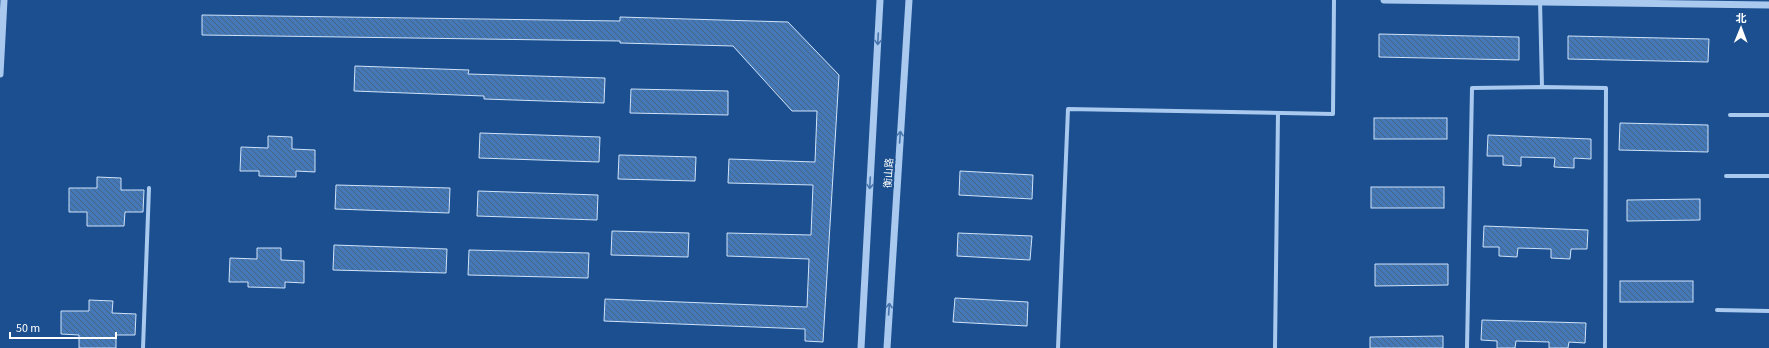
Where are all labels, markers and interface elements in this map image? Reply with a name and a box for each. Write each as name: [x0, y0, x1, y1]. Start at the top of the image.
north arrow: [1721, 8, 1761, 48]
text: 北: [1736, 11, 1747, 26]
one-way arrow: [874, 32, 882, 45]
one-way arrow: [897, 131, 904, 144]
street label: 衡山路: [881, 158, 897, 189]
one-way arrow: [866, 176, 874, 189]
one-way arrow: [886, 303, 893, 316]
scale bar: [10, 314, 116, 340]
text: 50 m: [16, 320, 40, 337]

